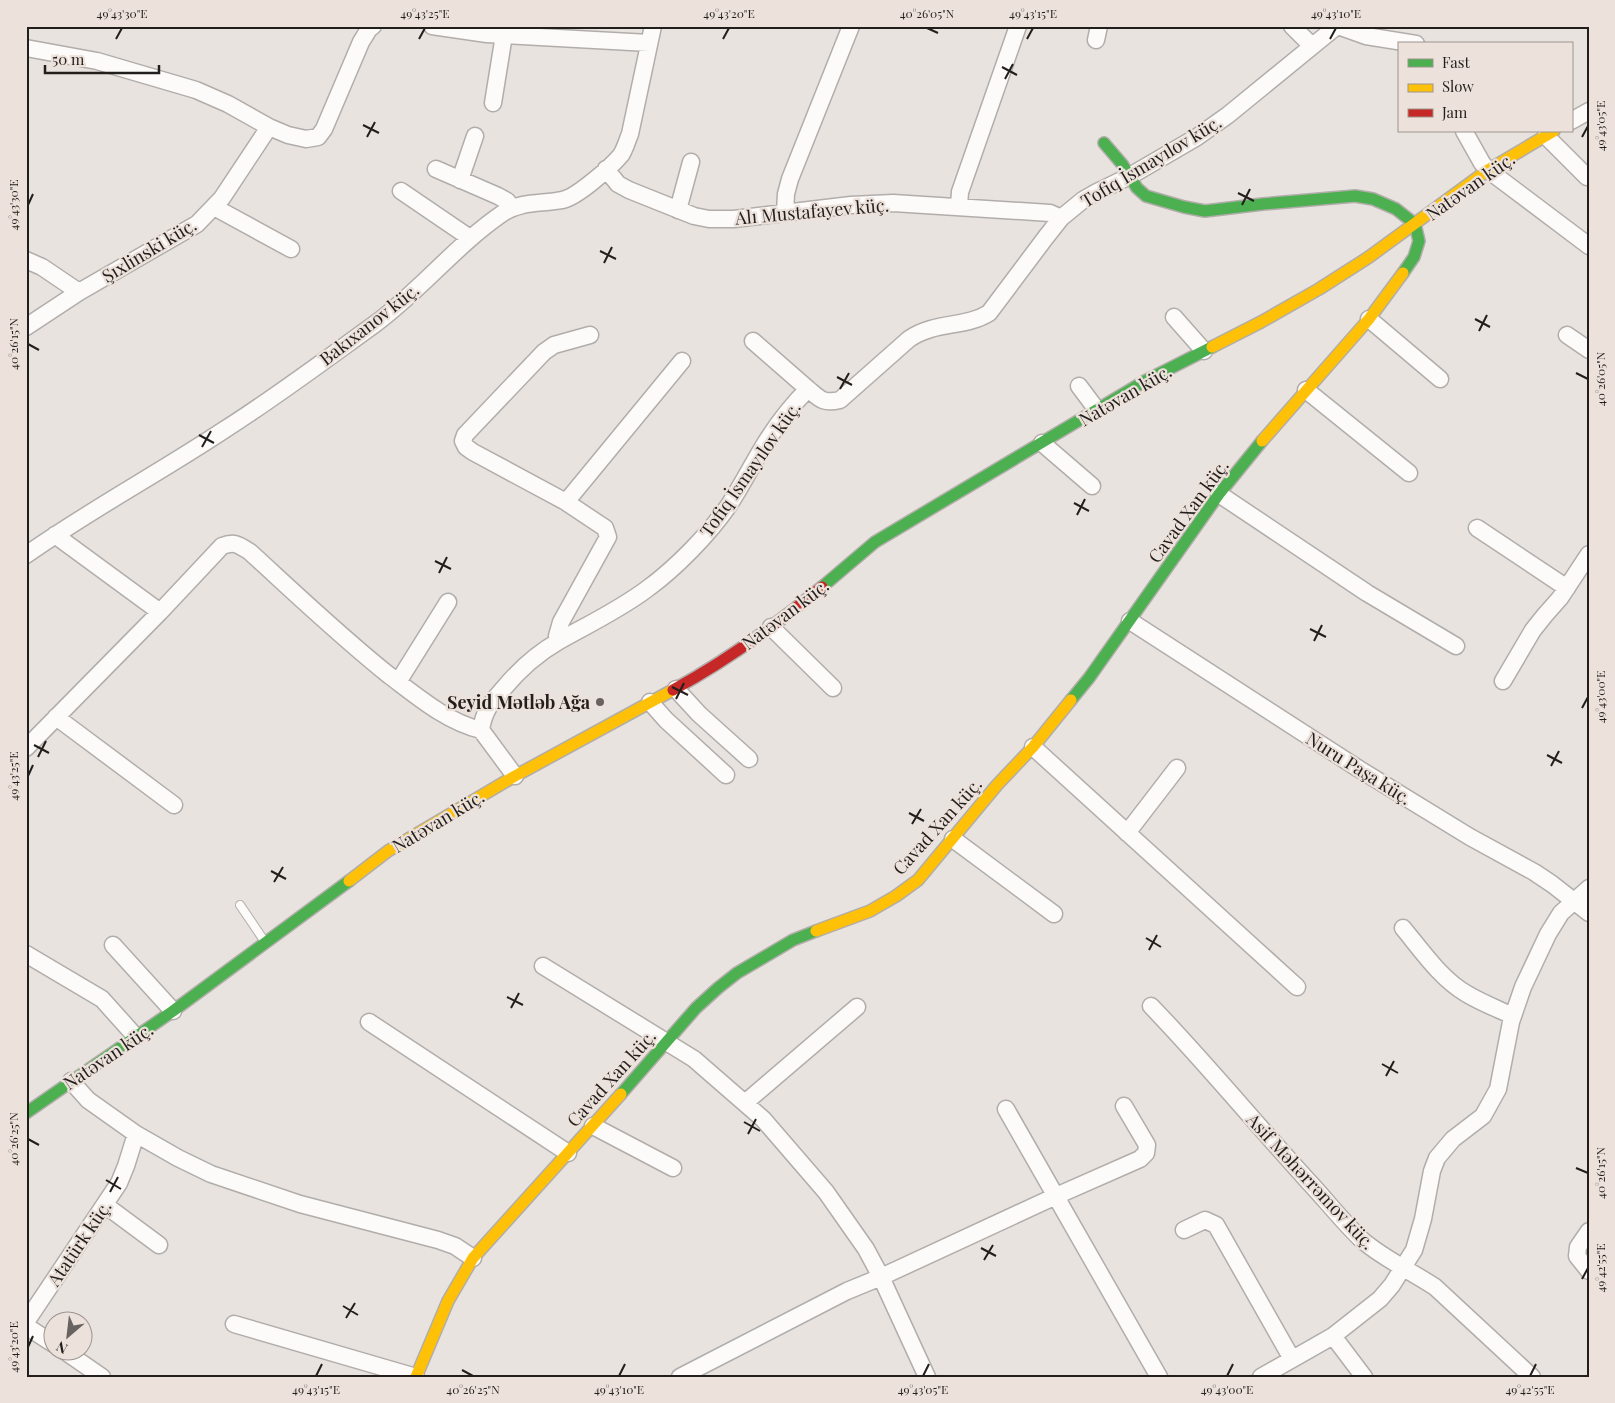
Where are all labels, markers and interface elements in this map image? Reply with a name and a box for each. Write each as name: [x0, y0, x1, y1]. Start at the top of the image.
text: 49°43'30"E: [96, 5, 148, 21]
text: 49°43'25"E: [400, 5, 450, 21]
text: 49°43'20"E: [703, 5, 755, 21]
text: 40°26'05"N: [900, 5, 955, 21]
text: 49°43'15"E: [1009, 5, 1057, 21]
text: 49°43'10"E: [1311, 5, 1361, 21]
scale bar: [45, 42, 159, 74]
legend: [1398, 42, 1572, 132]
text: 50 m: [52, 49, 85, 69]
text: Fast: [1442, 52, 1471, 72]
text: Slow: [1442, 76, 1474, 96]
text: 49°43'05"E: [1592, 101, 1608, 151]
text: Jam: [1441, 102, 1468, 122]
street label: Tofiq İsmayılov küç.: [1076, 110, 1226, 212]
street label: Natəvan küç.: [1421, 147, 1519, 225]
text: 49°43'30"E: [5, 179, 21, 231]
street label: Alı Mustafayev küç.: [733, 192, 890, 230]
street label: Şıxlinski küç.: [97, 212, 201, 288]
street label: Bakıxanov küç.: [314, 278, 424, 370]
text: 40°26'15"N: [5, 318, 21, 370]
text: 40°26'05"N: [1592, 351, 1608, 406]
street label: Natəvan küç.: [1074, 359, 1176, 431]
street label: Tofiq İsmayılov küç.: [694, 397, 806, 541]
street label: Cavad Xan küç.: [1142, 454, 1234, 568]
street label: Natəvan küç.: [736, 573, 834, 655]
text: 49°43'00"E: [1592, 671, 1608, 723]
place label: Seyid Mətləb Ağa: [447, 690, 591, 714]
marker: Seyid Mətləb Ağa: [594, 696, 606, 708]
street label: Nuru Paşa küç.: [1302, 726, 1416, 810]
text: 49°43'25"E: [5, 751, 21, 801]
street label: Cavad Xan küç.: [887, 773, 987, 879]
street label: Natəvan küç.: [388, 784, 488, 858]
street label: Natəvan küç.: [58, 1017, 158, 1095]
street label: Cavad Xan küç.: [561, 1025, 661, 1131]
street label: Asif Məhərrəmov küç.: [1241, 1107, 1380, 1254]
text: 40°26'25"N: [5, 1112, 21, 1166]
text: 40°26'15"N: [1592, 1147, 1608, 1199]
street label: Atatürk küç.: [41, 1195, 116, 1291]
text: 49°42'55"E: [1592, 1243, 1608, 1293]
north arrow: [42, 1310, 92, 1360]
text: 49°43'20"E: [5, 1321, 21, 1373]
text: N: [53, 1337, 71, 1359]
text: 49°43'15"E: [292, 1381, 340, 1397]
text: 40°26'25"N: [446, 1381, 500, 1397]
text: 49°43'10"E: [594, 1381, 644, 1397]
text: 49°43'05"E: [898, 1381, 948, 1397]
text: 49°43'00"E: [1201, 1381, 1253, 1397]
text: 49°42'55"E: [1505, 1381, 1555, 1397]

